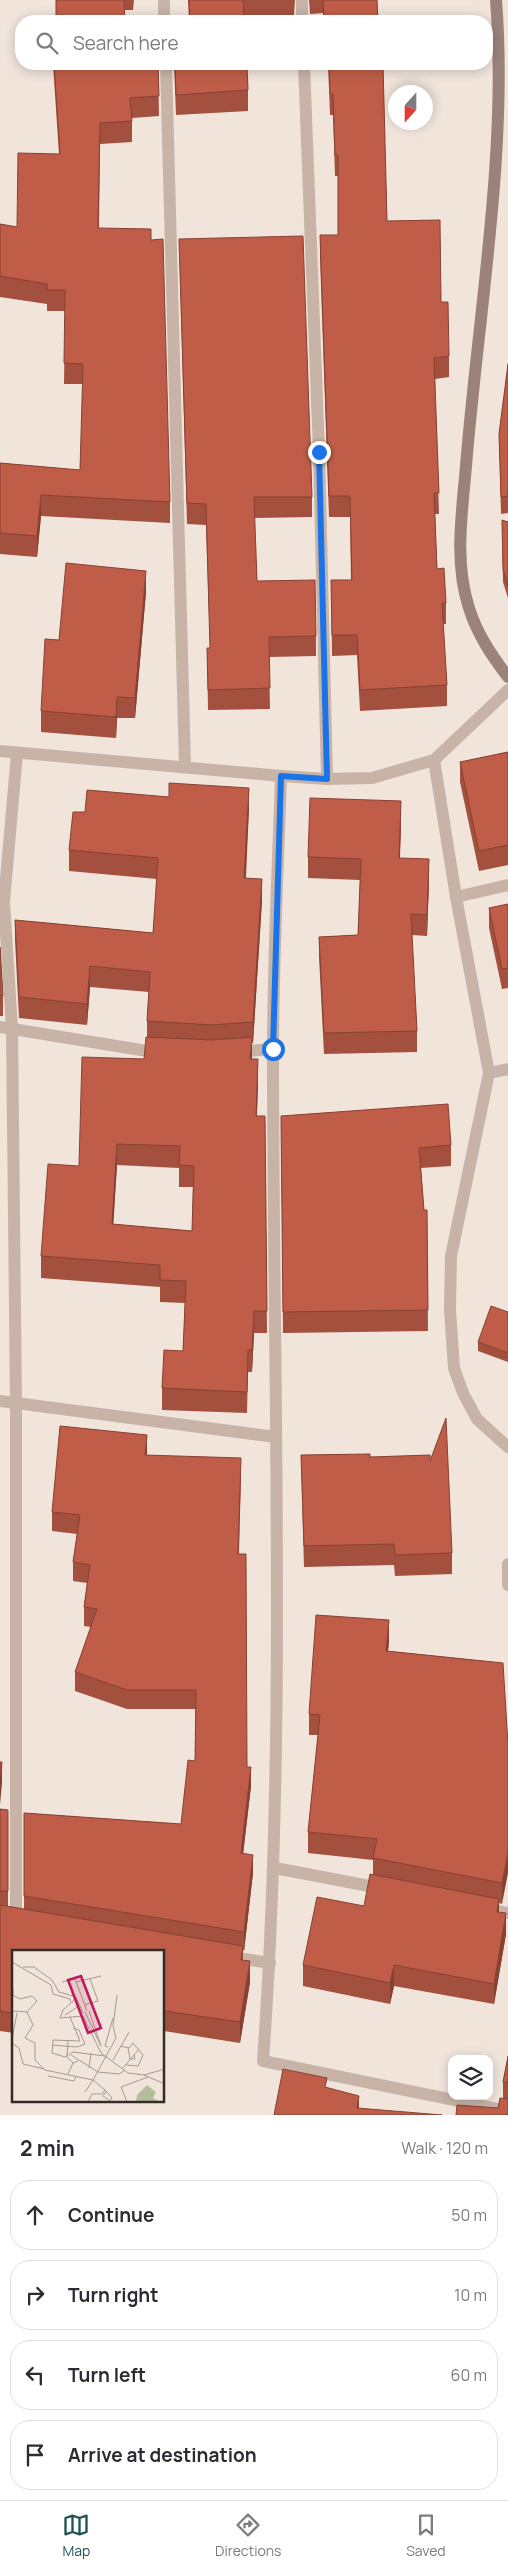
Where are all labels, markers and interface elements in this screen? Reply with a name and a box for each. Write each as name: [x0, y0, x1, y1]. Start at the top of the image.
search box: [15, 15, 493, 70]
icon: search: [33, 29, 61, 57]
text: Search here: [73, 30, 179, 56]
north arrow: [388, 85, 433, 130]
route end: [308, 441, 331, 464]
route start: [262, 1038, 285, 1061]
inset map: [12, 1950, 165, 2102]
map controls: [448, 2055, 493, 2100]
button: layers: [448, 2055, 493, 2100]
text: 2 min: [20, 2134, 75, 2162]
text: Walk · 120 m: [401, 2137, 488, 2159]
icon: ahead: [21, 2201, 49, 2229]
text: Continue: [68, 2202, 154, 2228]
text: 50 m: [451, 2204, 487, 2226]
icon: right: [21, 2281, 49, 2309]
text: Turn right: [68, 2282, 158, 2308]
text: 10 m: [454, 2284, 487, 2306]
icon: left: [21, 2361, 49, 2389]
text: Turn left: [68, 2362, 146, 2388]
text: 60 m: [451, 2364, 487, 2386]
icon: arrive: [21, 2441, 49, 2469]
text: Arrive at destination: [68, 2442, 257, 2468]
tab: Map: [62, 2511, 90, 2560]
tab: Directions: [215, 2511, 281, 2560]
tab: Saved: [406, 2511, 446, 2560]

